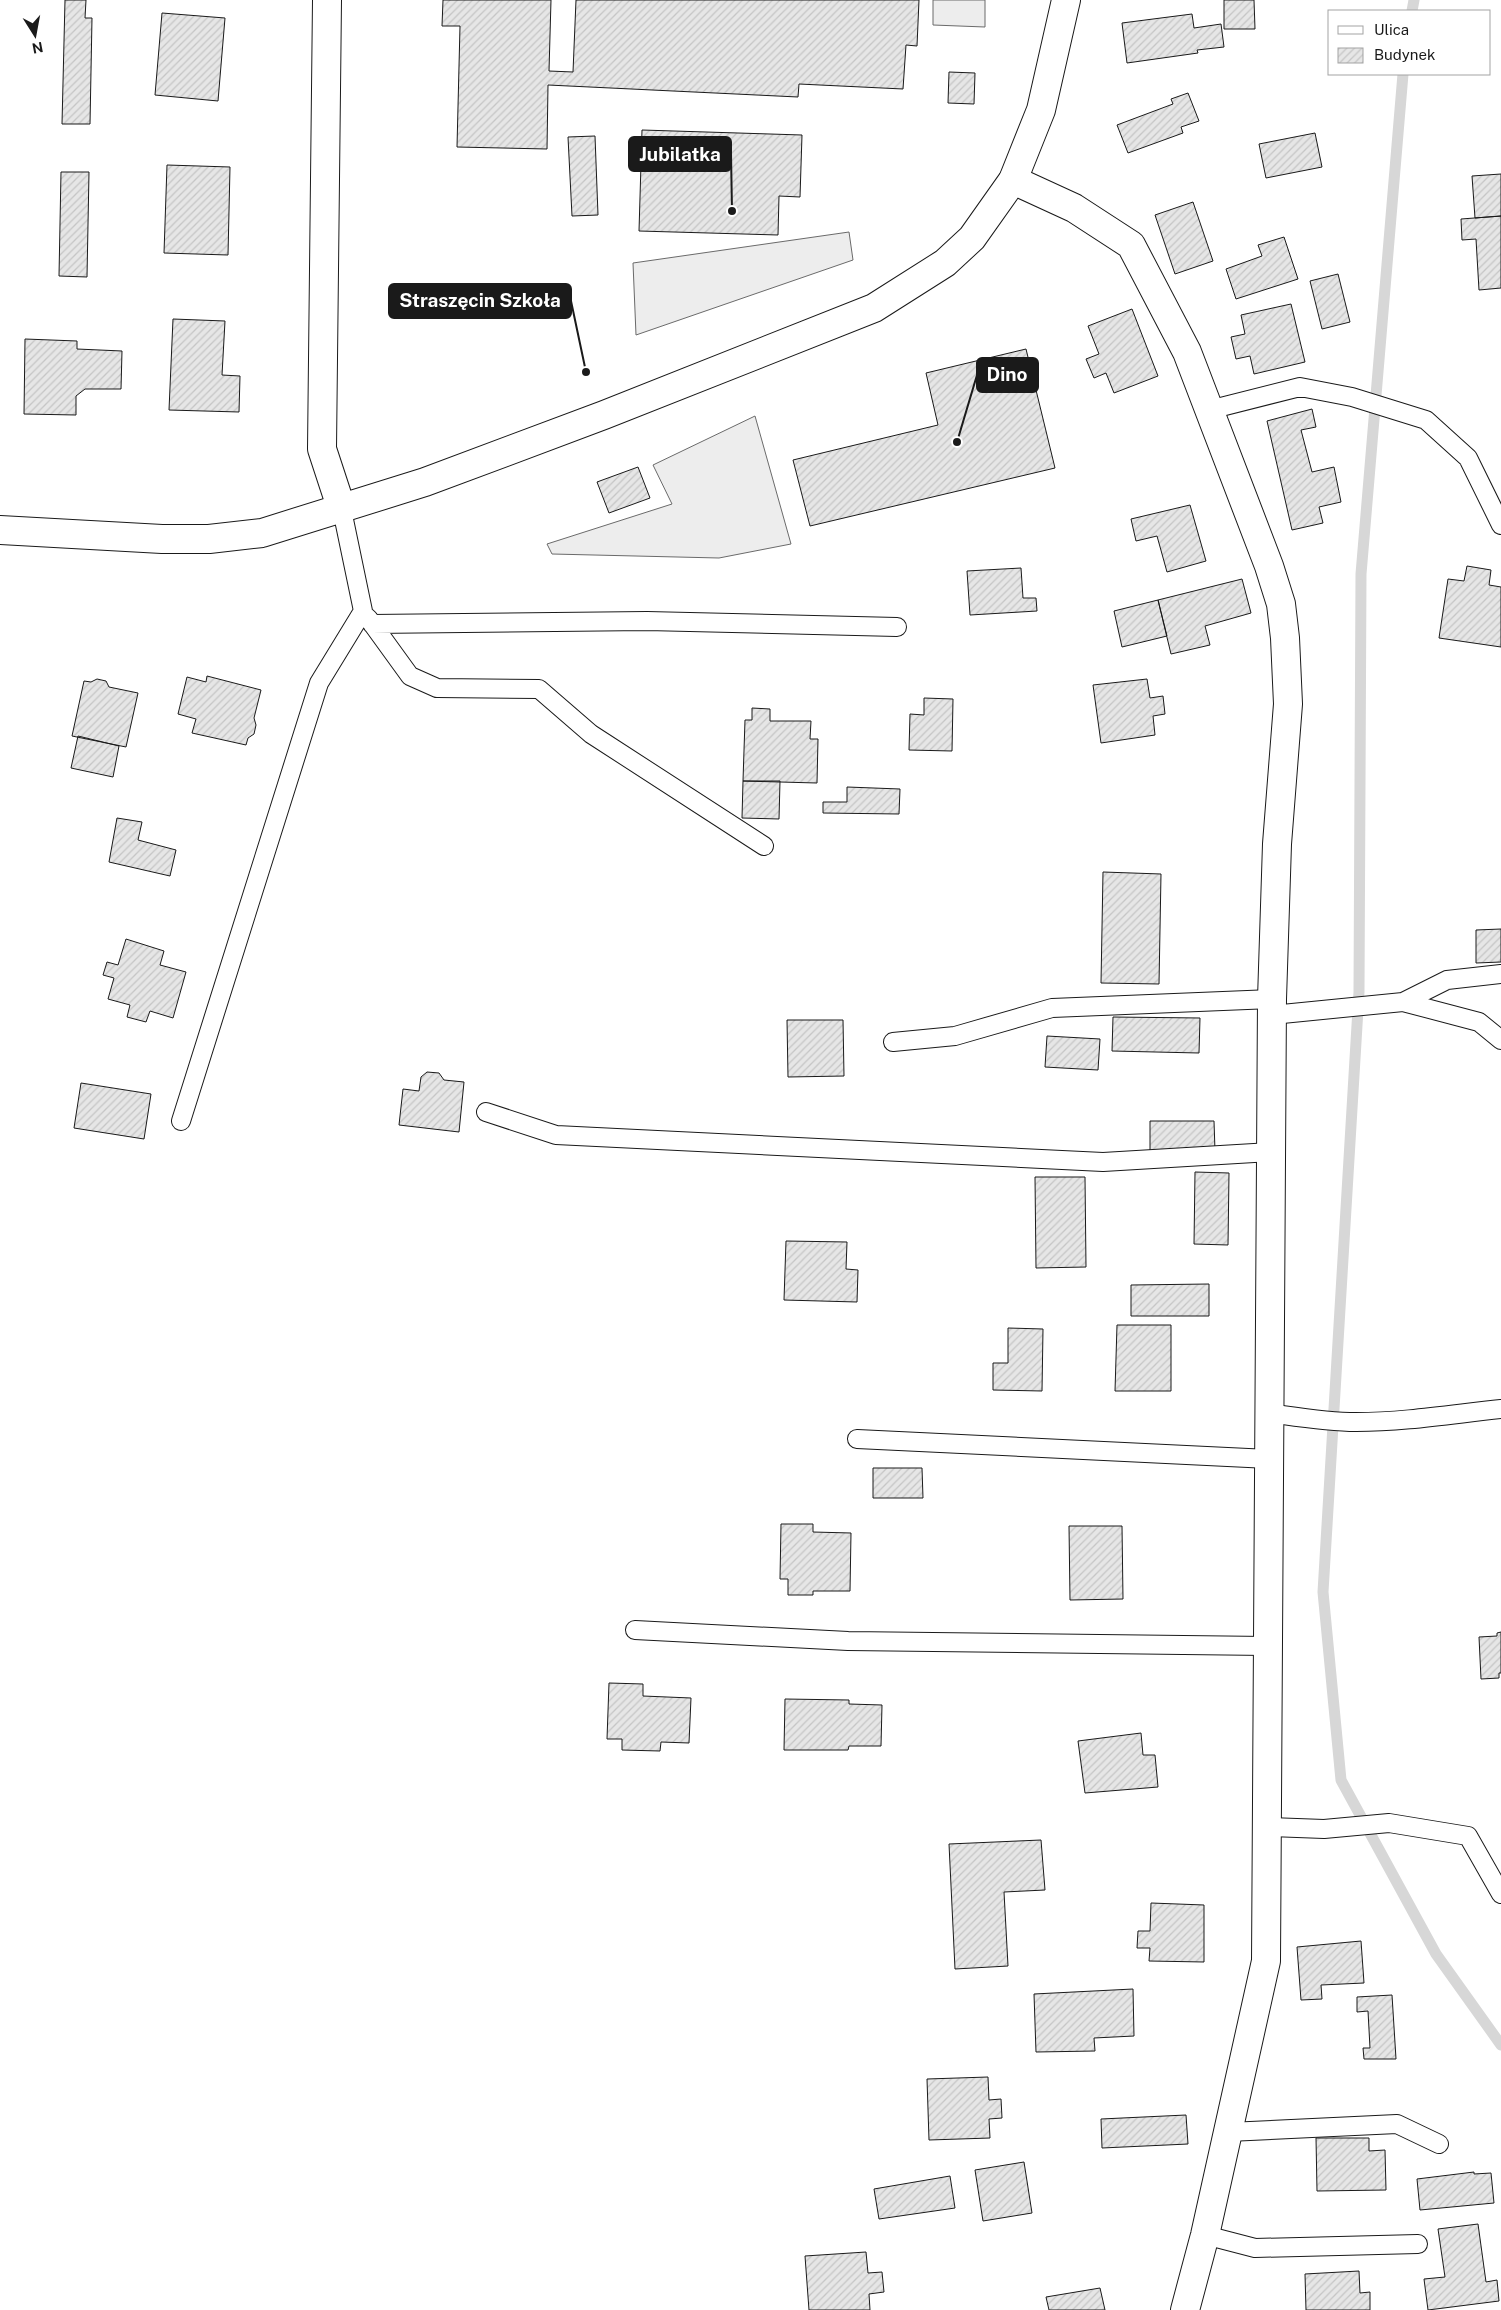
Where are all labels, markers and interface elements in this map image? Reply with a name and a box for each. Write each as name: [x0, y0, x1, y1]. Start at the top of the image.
north arrow: [10, 10, 60, 60]
legend: [1328, 10, 1491, 75]
text: Ulica: [1374, 21, 1409, 38]
text: N: [31, 39, 44, 57]
text: Budynek: [1374, 46, 1435, 63]
callout: Jubilatka: [629, 137, 731, 171]
text: Jubilatka: [639, 143, 721, 165]
callout: Straszęcin Szkoła: [389, 284, 571, 318]
text: Straszęcin Szkoła: [399, 289, 561, 311]
callout: Dino: [977, 358, 1038, 392]
text: Dino: [986, 363, 1028, 385]

